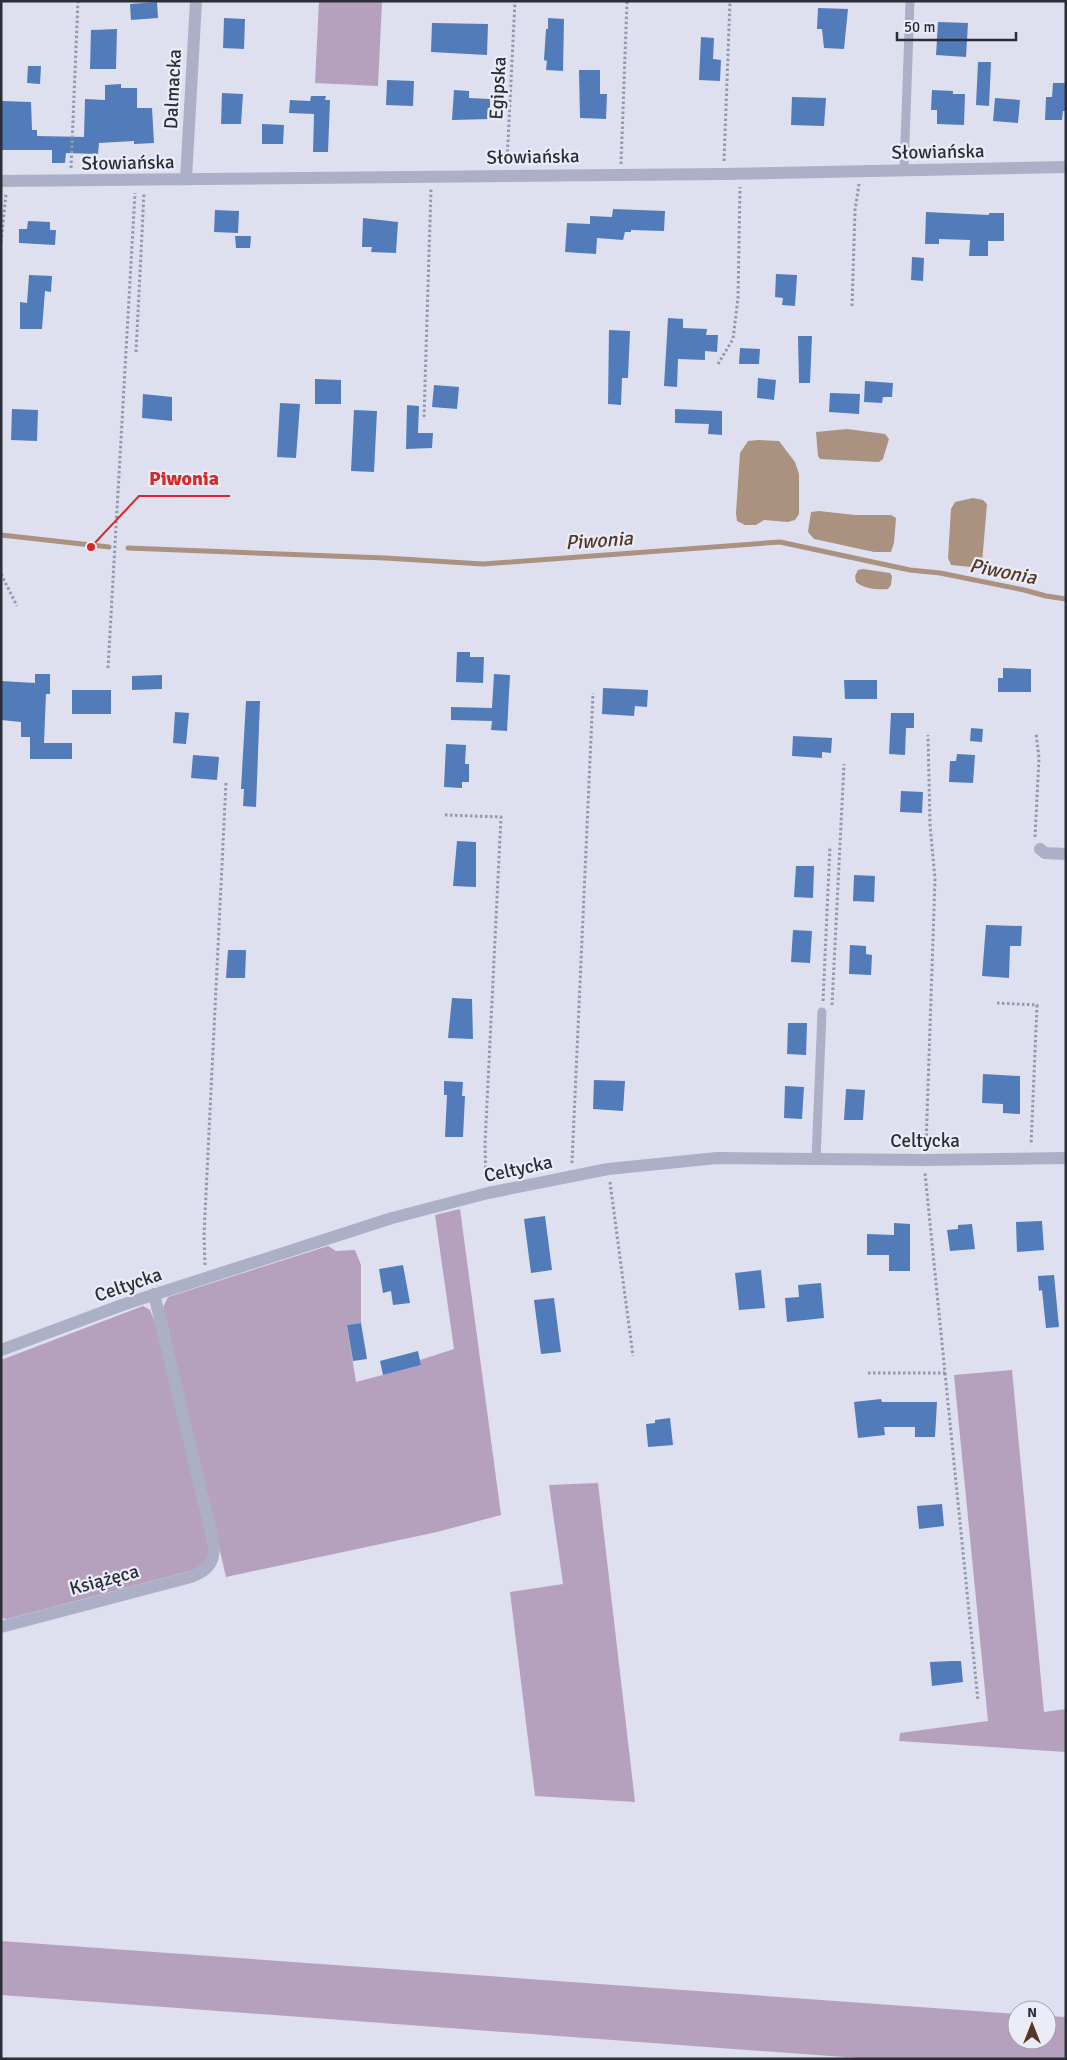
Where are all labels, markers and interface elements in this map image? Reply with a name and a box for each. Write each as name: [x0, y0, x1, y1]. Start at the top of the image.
scale bar: [897, 10, 1016, 42]
text: 50 m: [904, 18, 935, 36]
street label: Dalmacka: [159, 48, 187, 130]
street label: Egipska: [484, 56, 512, 120]
street label: Słowiańska: [891, 139, 985, 165]
street label: Słowiańska: [486, 144, 580, 170]
street label: Słowiańska: [81, 150, 175, 176]
callout: Piwonia: [139, 461, 230, 496]
text: Piwonia: [149, 466, 219, 491]
water label: Piwonia: [564, 526, 634, 555]
water label: Piwonia: [967, 553, 1039, 590]
street label: Celtycka: [890, 1129, 960, 1153]
street label: Celtycka: [482, 1150, 555, 1188]
street label: Celtycka: [92, 1262, 165, 1308]
street label: Książęca: [67, 1559, 142, 1601]
north arrow: [1007, 2000, 1057, 2050]
text: N: [1027, 2004, 1037, 2021]

